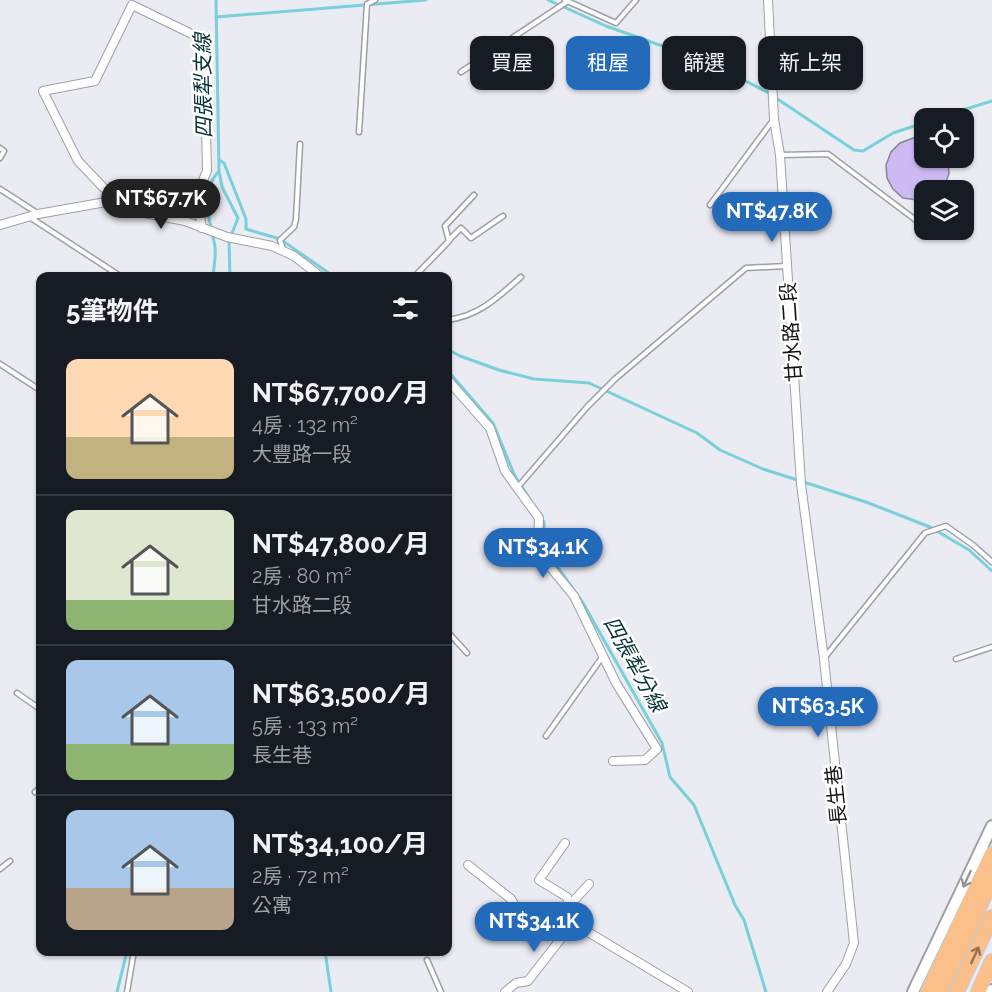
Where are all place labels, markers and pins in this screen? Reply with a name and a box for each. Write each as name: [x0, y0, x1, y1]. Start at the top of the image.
pin: NT$67.7K: [99, 179, 223, 230]
pin: NT$47.8K: [710, 192, 834, 243]
pin: NT$34.1K: [481, 528, 605, 579]
pin: NT$63.5K: [756, 687, 880, 738]
pin: NT$34.1K: [472, 902, 596, 953]

